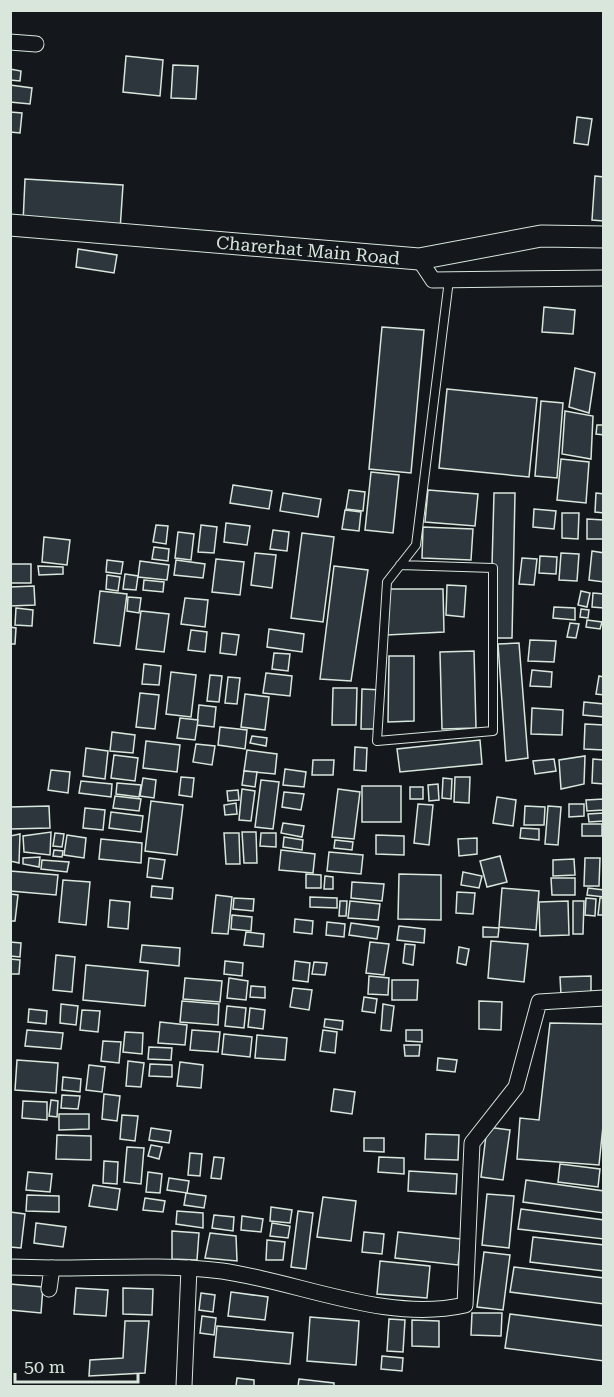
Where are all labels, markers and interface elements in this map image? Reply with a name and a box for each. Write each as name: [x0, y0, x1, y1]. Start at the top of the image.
street label: Charerhat Main Road: [215, 232, 401, 269]
scale bar: [15, 1346, 138, 1384]
text: 50 m: [24, 1356, 65, 1377]

